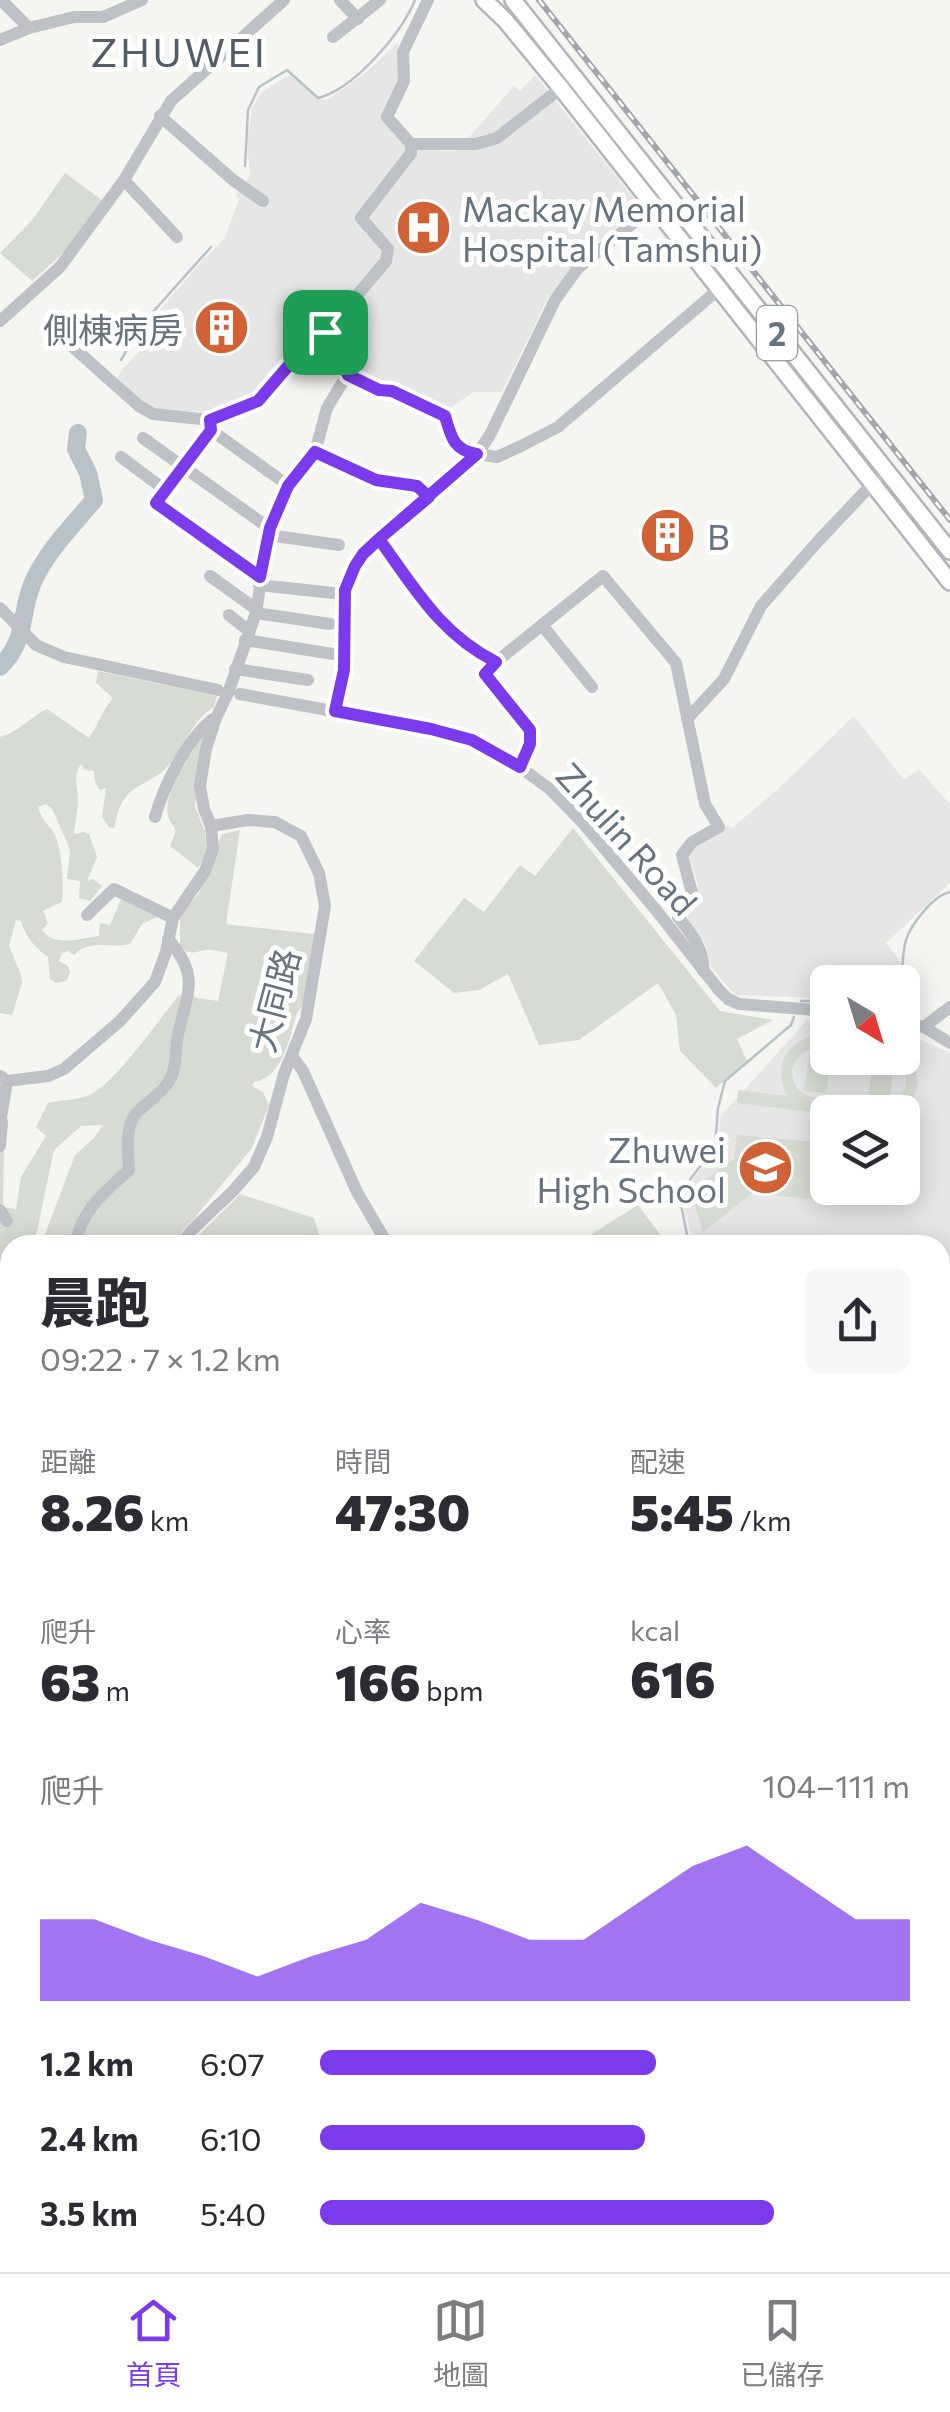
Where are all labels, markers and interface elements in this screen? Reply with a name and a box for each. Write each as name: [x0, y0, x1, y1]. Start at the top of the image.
district label: ZHUWEI: [91, 26, 267, 75]
place label: Mackay Memorial Hospital (Tamshui): [462, 186, 762, 269]
hospital icon: Mackay Memorial Hospital (Tamshui): [393, 197, 453, 257]
pin: [283, 290, 368, 375]
building icon: 側棟病房: [192, 298, 252, 358]
icon: arrive: [298, 305, 353, 360]
road number: 2: [757, 306, 797, 360]
place label: 側棟病房: [43, 307, 183, 350]
building icon: B: [638, 505, 698, 565]
place label: B: [707, 514, 730, 557]
street label: Zhulin Road: [549, 753, 707, 923]
street label: 大同路: [239, 944, 307, 1056]
north arrow: [810, 965, 920, 1075]
map controls: [810, 965, 920, 1205]
button: layers: [810, 1095, 920, 1205]
place label: Zhuwei High School: [536, 1127, 726, 1210]
school or university icon: Zhuwei High School: [735, 1138, 795, 1198]
text: 晨跑: [40, 1267, 150, 1334]
button: share: [805, 1268, 910, 1373]
text: 09:22 · 7 × 1.2 km: [40, 1338, 281, 1378]
text: 距離: [40, 1444, 96, 1478]
text: 時間: [335, 1444, 391, 1478]
text: 配速: [630, 1444, 686, 1478]
text: 8.26: [40, 1480, 144, 1541]
text: 47:30: [335, 1480, 470, 1541]
text: 5:45: [630, 1480, 734, 1541]
text: km: [144, 1503, 189, 1537]
text: /km: [734, 1503, 791, 1537]
text: kcal: [630, 1613, 680, 1647]
text: 爬升: [40, 1614, 96, 1648]
text: 心率: [335, 1614, 391, 1648]
text: 616: [630, 1647, 716, 1708]
text: 63: [40, 1650, 100, 1711]
text: 166: [335, 1650, 421, 1711]
text: m: [100, 1673, 130, 1707]
text: bpm: [421, 1673, 484, 1707]
text: 104–111 m: [762, 1765, 910, 1805]
text: 爬升: [40, 1769, 104, 1809]
text: 1.2 km: [40, 2043, 134, 2083]
text: 6:07: [200, 2043, 265, 2083]
text: 2.4 km: [40, 2118, 138, 2158]
text: 6:10: [200, 2118, 262, 2158]
text: 3.5 km: [40, 2193, 138, 2233]
text: 5:40: [200, 2193, 266, 2233]
tab: 首頁: [126, 2293, 182, 2393]
tab: 地圖: [433, 2293, 489, 2393]
tab: 已儲存: [740, 2293, 824, 2393]

